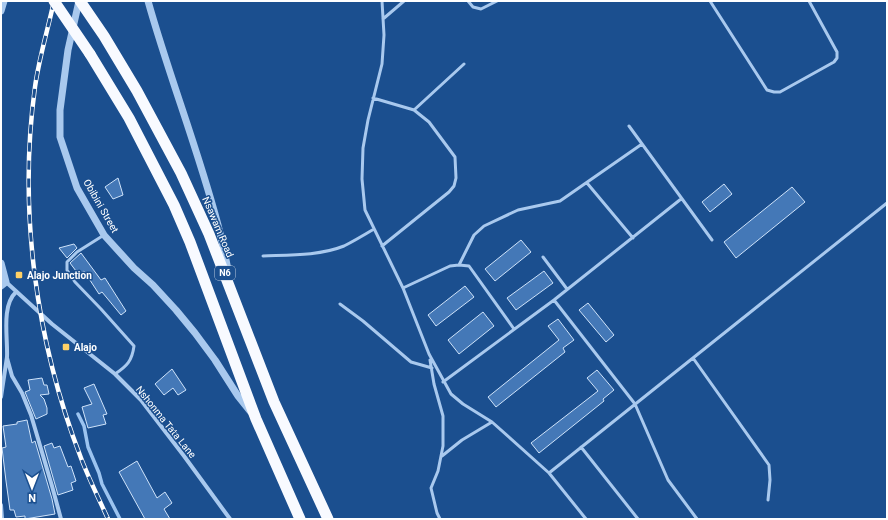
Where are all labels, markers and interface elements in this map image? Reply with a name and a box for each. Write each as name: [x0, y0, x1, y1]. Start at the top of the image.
street label: Obibini Street: [81, 177, 121, 235]
street label: Nsawam Road: [200, 195, 236, 259]
road number: N6: [215, 266, 235, 280]
marker: Alajo Junction: [14, 270, 24, 280]
place label: Alajo Junction: [27, 270, 92, 281]
marker: Alajo: [61, 342, 71, 352]
place label: Alajo: [74, 342, 97, 353]
street label: Nshonma Tata Lane: [134, 384, 198, 460]
north arrow: [12, 468, 52, 508]
text: N: [28, 491, 36, 504]

